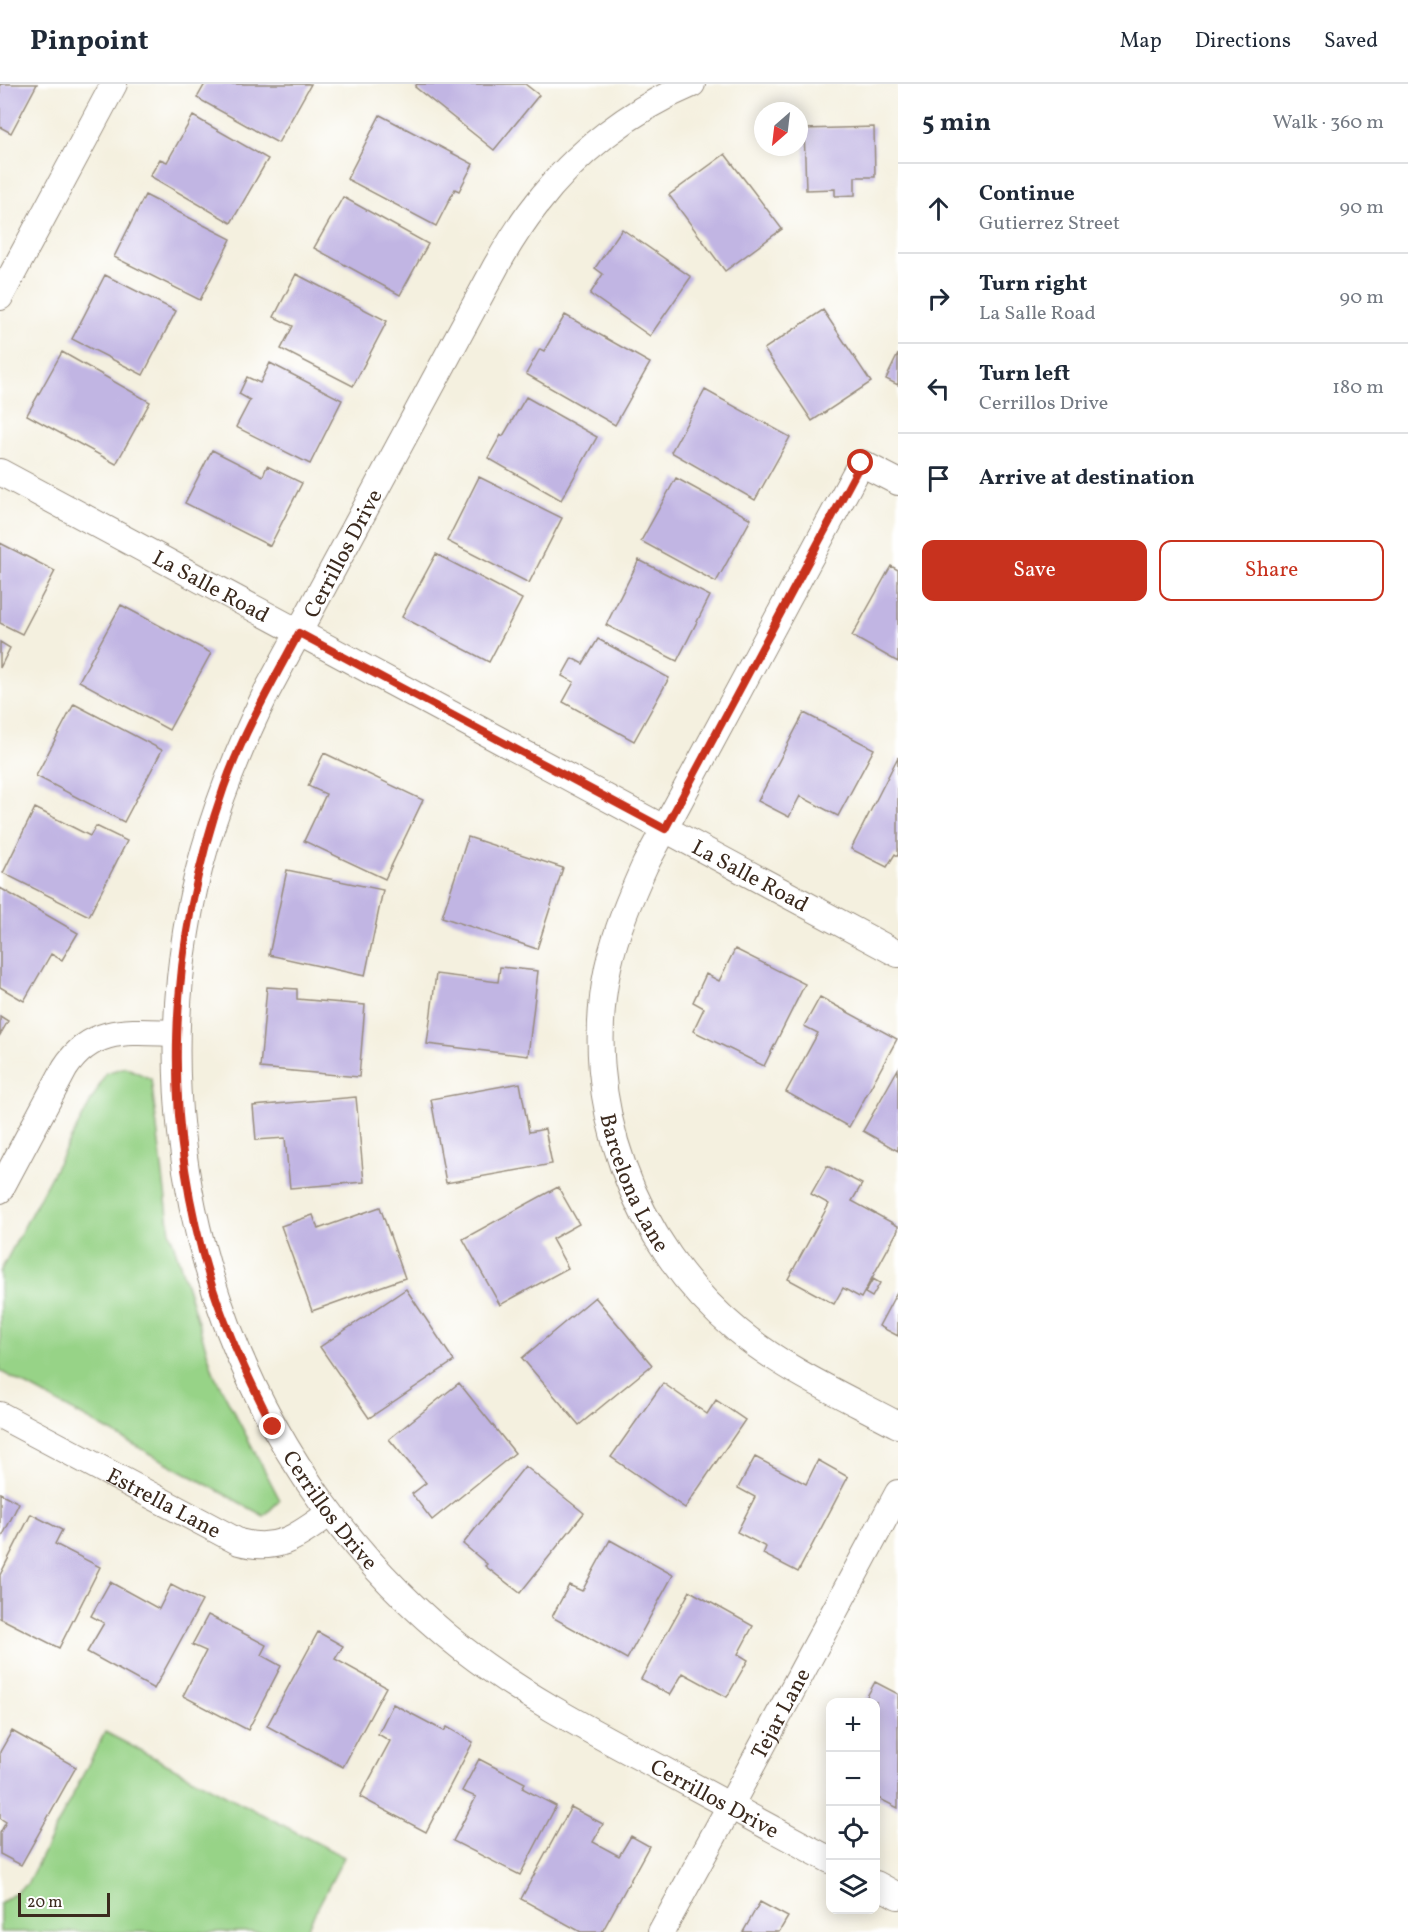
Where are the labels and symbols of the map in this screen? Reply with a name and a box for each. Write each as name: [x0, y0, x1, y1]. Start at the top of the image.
north arrow: [754, 102, 808, 156]
route start: [847, 449, 873, 475]
street label: Cerrillos Drive: [297, 484, 391, 624]
street label: La Salle Road: [146, 544, 274, 632]
street label: La Salle Road: [686, 833, 813, 921]
street label: Barcelona Lane: [591, 1111, 676, 1259]
route end: [259, 1413, 285, 1439]
street label: Cerrillos Drive: [274, 1445, 384, 1578]
street label: Estrella Lane: [100, 1461, 226, 1548]
street label: Tejar Lane: [745, 1663, 819, 1766]
street label: Cerrillos Drive: [644, 1753, 784, 1848]
scale bar: [18, 1890, 110, 1918]

